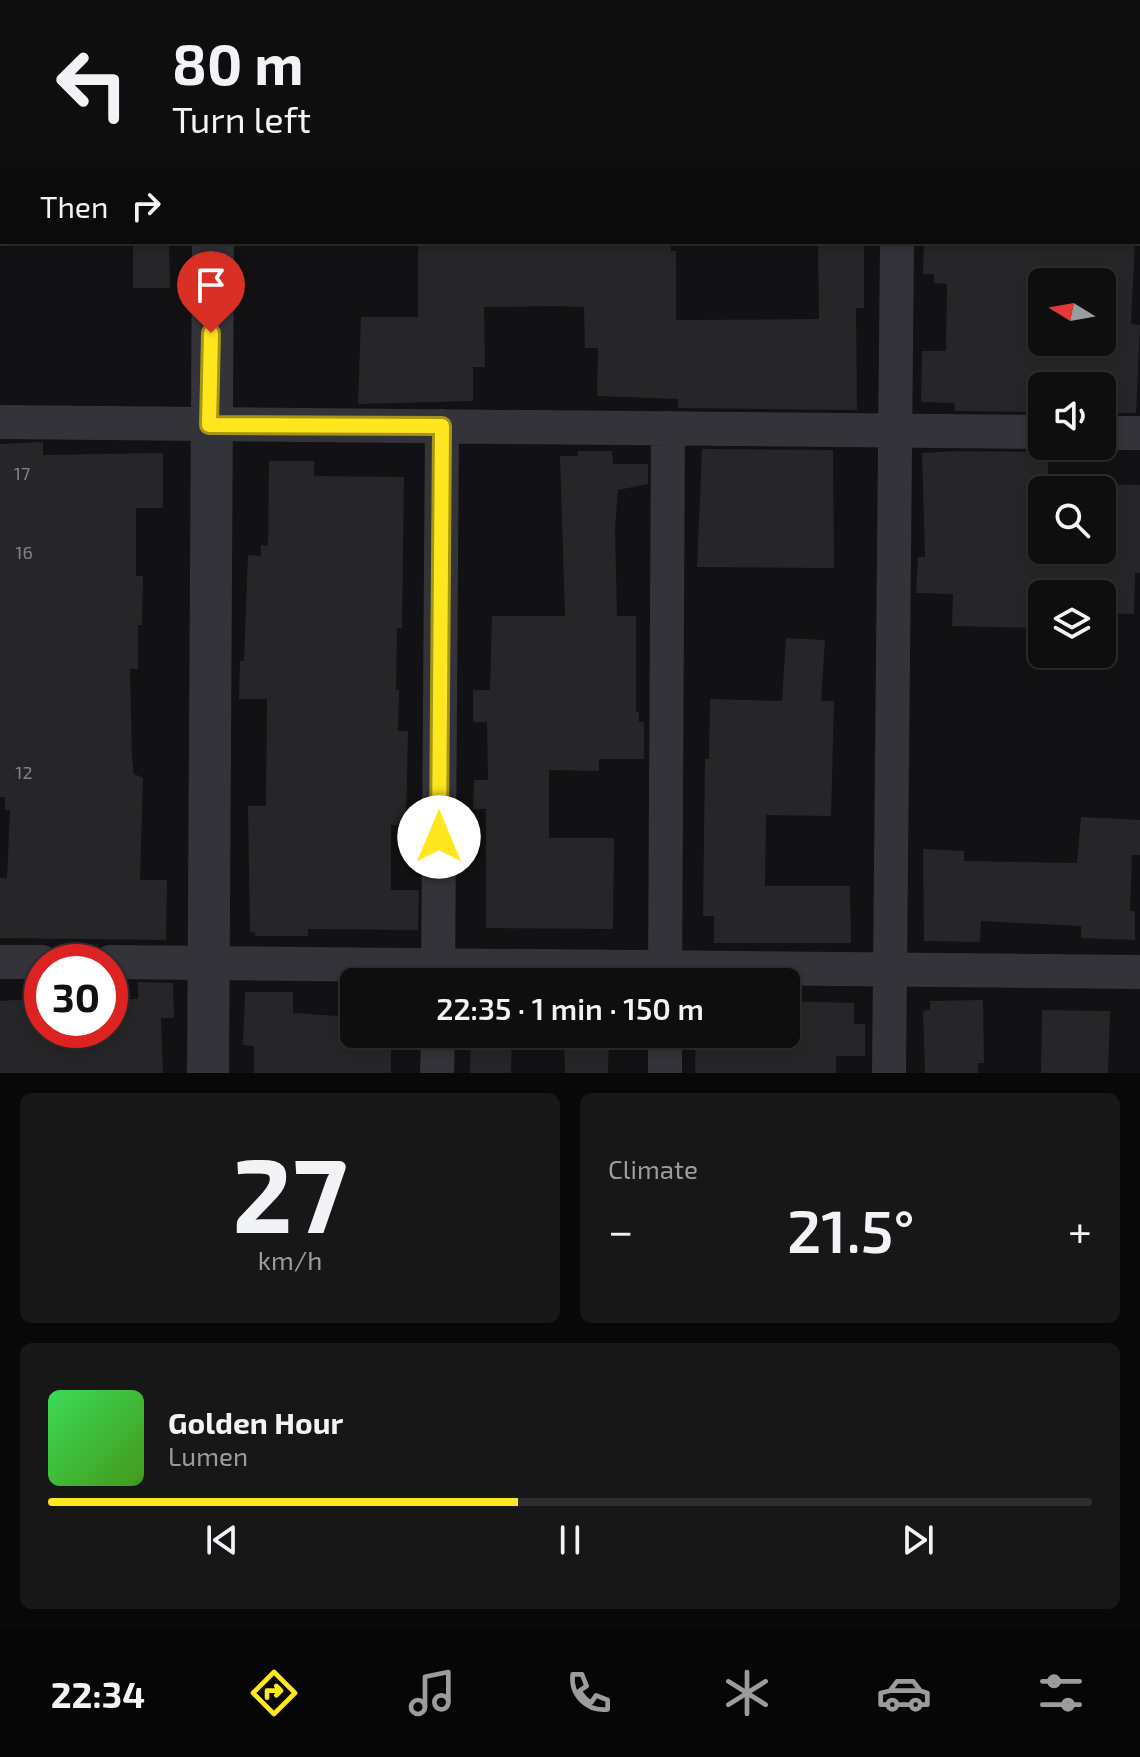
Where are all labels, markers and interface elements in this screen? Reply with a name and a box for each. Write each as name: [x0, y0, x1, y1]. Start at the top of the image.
text: 80 m: [172, 29, 304, 96]
icon: left: [40, 32, 144, 136]
text: Turn left: [172, 97, 311, 140]
icon: right: [124, 184, 168, 228]
text: Then: [40, 188, 108, 224]
pin: [177, 251, 245, 333]
icon: arrive: [189, 263, 233, 307]
north arrow: [1028, 268, 1116, 356]
map controls: [1028, 268, 1116, 668]
button: sound: [1028, 372, 1116, 460]
house number: 17: [14, 462, 30, 484]
button: search: [1028, 476, 1116, 564]
house number: 16: [15, 541, 33, 563]
button: layers: [1028, 580, 1116, 668]
house number: 12: [15, 761, 33, 783]
position arrow: [397, 795, 481, 879]
speed limit sign: 30: [24, 944, 128, 1048]
text: 22:35 · 1 min · 150 m: [436, 990, 704, 1026]
text: 27: [232, 1129, 348, 1254]
text: Climate: [608, 1153, 698, 1184]
text: 21.5°: [787, 1193, 915, 1265]
text: −: [608, 1203, 634, 1256]
text: +: [1068, 1203, 1092, 1256]
text: km/h: [258, 1244, 322, 1275]
text: Golden Hour: [168, 1404, 343, 1440]
text: Lumen: [168, 1440, 248, 1471]
icon: previous: [200, 1518, 244, 1562]
icon: pause: [548, 1518, 592, 1562]
icon: next: [896, 1518, 940, 1562]
icon: directions: [246, 1665, 302, 1721]
icon: music: [404, 1665, 460, 1721]
icon: phone: [561, 1665, 617, 1721]
icon: climate: [719, 1665, 775, 1721]
icon: car: [876, 1665, 932, 1721]
icon: filters: [1033, 1665, 1089, 1721]
text: 22:34: [51, 1672, 145, 1715]

